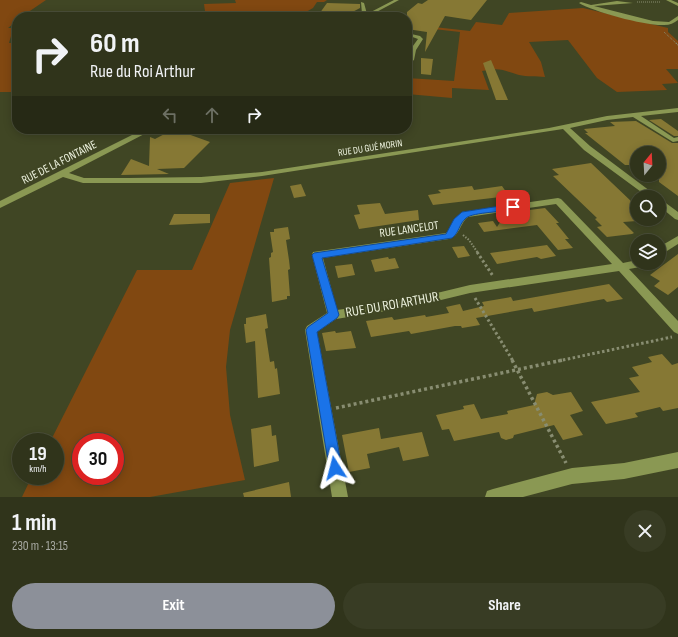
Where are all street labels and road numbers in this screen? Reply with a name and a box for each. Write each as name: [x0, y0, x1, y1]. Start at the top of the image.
street label: RUE DE LA FONTAINE: [19, 137, 99, 188]
street label: RUE DU GUÉ MORIN: [337, 137, 403, 159]
street label: RUE LANCELOT: [378, 218, 440, 241]
street label: RUE DU ROI ARTHUR: [344, 288, 440, 321]

